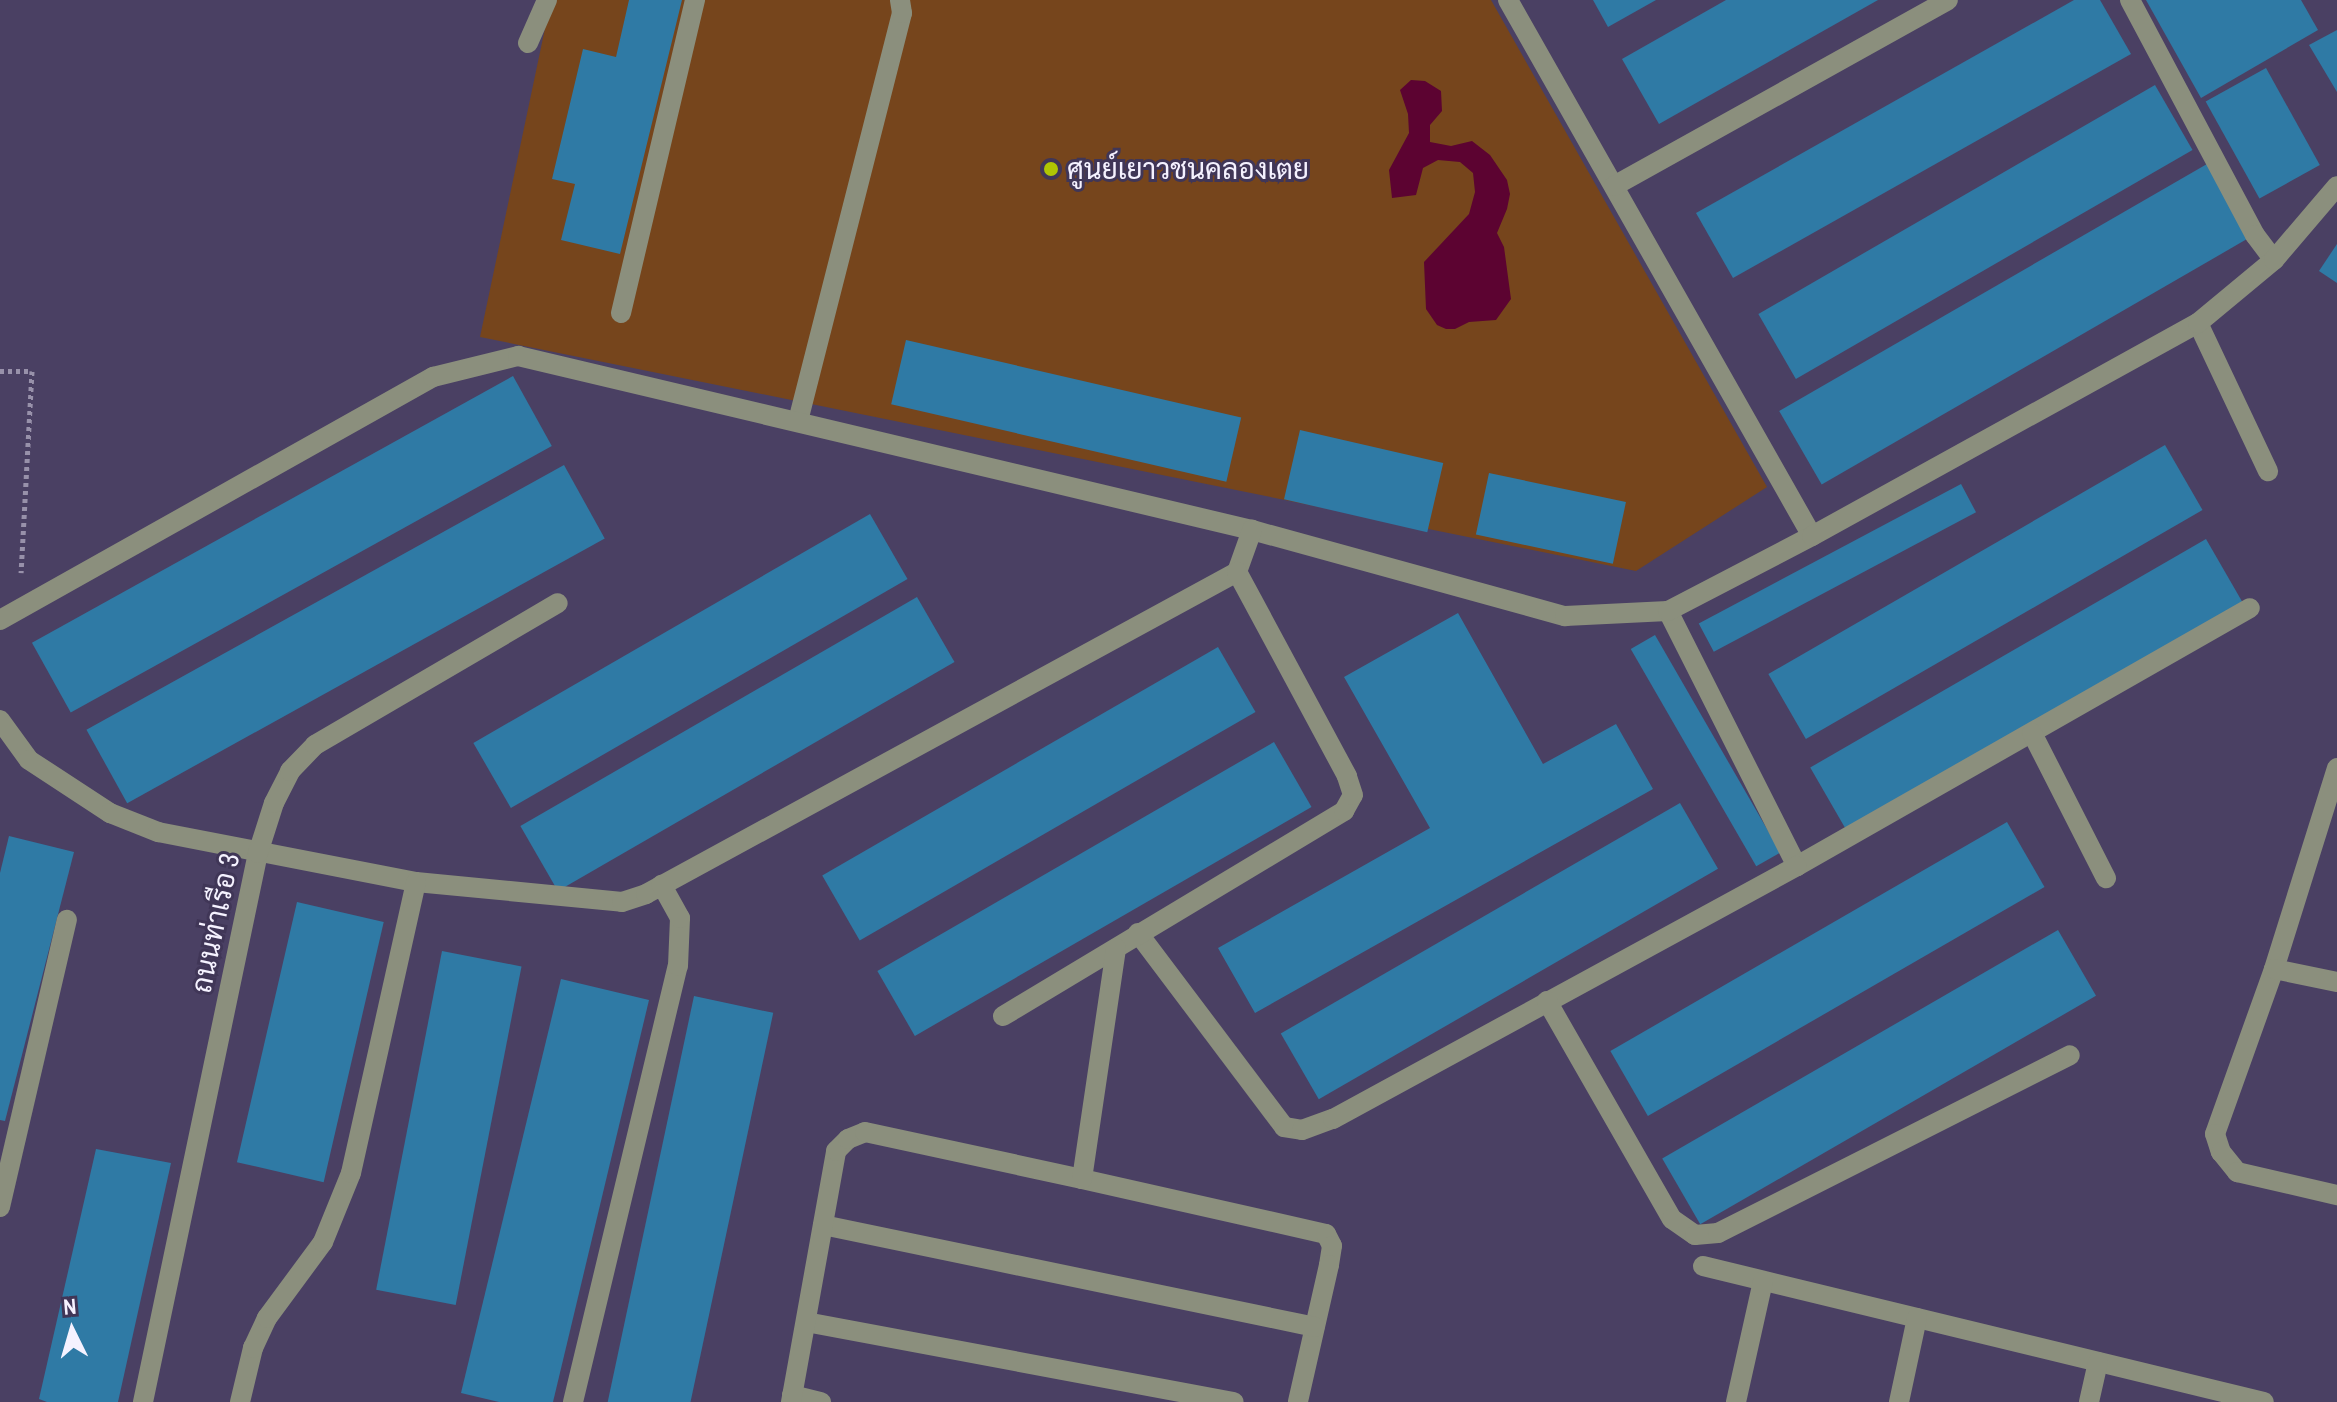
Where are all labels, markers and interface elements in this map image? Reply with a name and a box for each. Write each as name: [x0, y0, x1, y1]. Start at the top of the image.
place label: ศูนย์เยาวชนคลองเตย: [1067, 152, 1309, 186]
marker: ศูนย์เยาวชนคลองเตย: [1042, 160, 1060, 178]
street label: ถนนท่าเรือ 3: [184, 850, 246, 996]
north arrow: [32, 1290, 112, 1370]
text: N: [62, 1291, 78, 1322]

